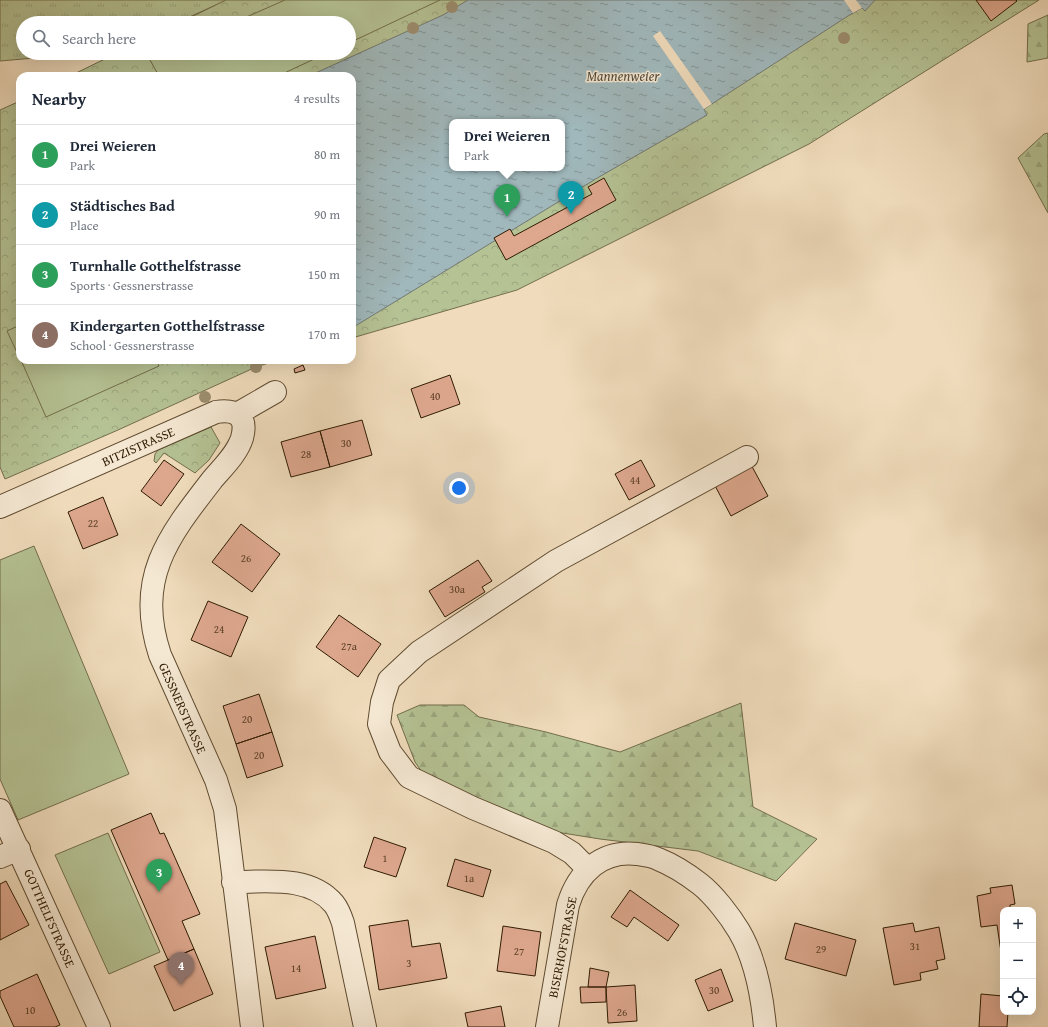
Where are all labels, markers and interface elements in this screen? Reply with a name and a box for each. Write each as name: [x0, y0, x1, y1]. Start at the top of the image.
search box: [16, 16, 356, 60]
icon: search: [30, 27, 52, 49]
text: Search here: [62, 28, 136, 49]
water label: Mannenweier: [587, 66, 660, 86]
text: Nearby: [32, 86, 86, 111]
text: 4 results: [294, 89, 340, 108]
popup: [449, 119, 565, 171]
text: Drei Weieren: [464, 125, 550, 146]
text: Drei Weieren: [70, 135, 156, 156]
text: 1: [42, 145, 48, 164]
text: 80 m: [314, 145, 340, 164]
text: Park: [464, 146, 489, 165]
text: Park: [70, 156, 95, 175]
pin: 2: [558, 181, 584, 214]
pin: 1: [494, 184, 520, 217]
text: Städtisches Bad: [70, 195, 175, 216]
text: 2: [42, 205, 48, 224]
text: 90 m: [314, 205, 340, 224]
text: Place: [70, 216, 99, 235]
text: Turnhalle Gotthelfstrasse: [70, 255, 241, 276]
text: 3: [42, 265, 48, 284]
text: 150 m: [308, 265, 340, 284]
text: Sports · Gessnerstrasse: [70, 276, 193, 295]
text: Kindergarten Gotthelfstrasse: [70, 315, 265, 336]
text: 4: [42, 325, 48, 344]
text: 170 m: [308, 325, 340, 344]
text: School · Gessnerstrasse: [70, 336, 194, 355]
house number: 40: [430, 388, 440, 404]
street label: BITZISTRASSE: [99, 422, 178, 471]
house number: 30: [341, 435, 351, 451]
house number: 28: [301, 446, 311, 462]
house number: 44: [630, 472, 640, 488]
your location: [449, 478, 469, 498]
house number: 22: [88, 515, 98, 531]
house number: 26: [241, 550, 251, 566]
house number: 30a: [449, 581, 466, 597]
house number: 24: [214, 621, 224, 637]
house number: 27a: [341, 638, 358, 654]
street label: GESSNERSTRASSE: [154, 660, 211, 757]
house number: 20: [242, 711, 252, 727]
house number: 20: [254, 747, 264, 763]
house number: 1: [382, 850, 388, 866]
pin: 3: [146, 859, 172, 892]
street label: GOTTHELFSTRASSE: [19, 866, 80, 971]
house number: 1a: [464, 870, 475, 886]
street label: BISERHOFSTRASSE: [543, 894, 582, 999]
map controls: [1000, 907, 1036, 1015]
button: +: [1000, 907, 1036, 943]
house number: 31: [910, 938, 920, 954]
house number: 29: [816, 941, 826, 957]
house number: 27: [514, 943, 524, 959]
button: −: [1000, 943, 1036, 979]
pin: 4: [168, 952, 194, 985]
house number: 3: [406, 955, 412, 971]
house number: 14: [291, 960, 301, 976]
button: locate: [1000, 979, 1036, 1015]
house number: 30: [709, 982, 719, 998]
house number: 10: [25, 1002, 35, 1018]
house number: 26: [617, 1004, 627, 1020]

